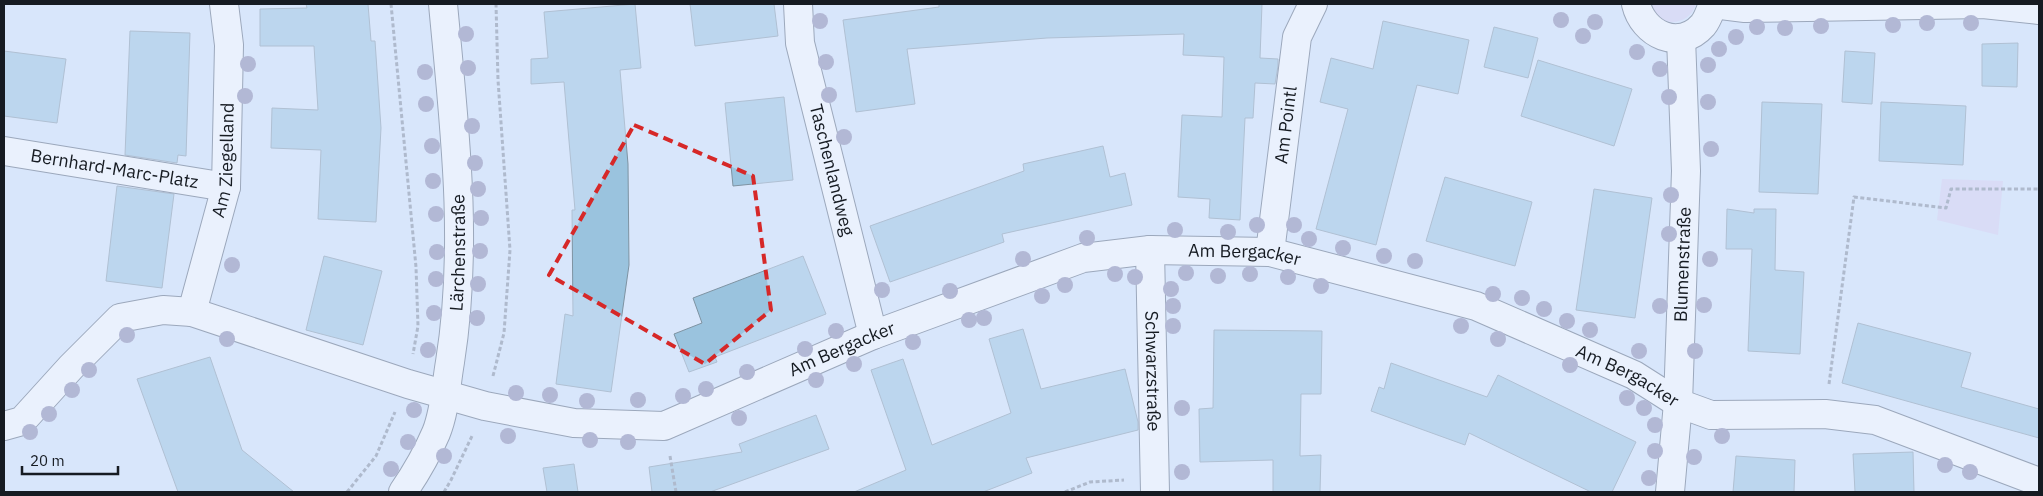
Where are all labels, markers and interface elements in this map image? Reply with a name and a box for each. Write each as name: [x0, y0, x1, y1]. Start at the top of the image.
street label: Am Pointl: [1269, 85, 1302, 165]
street label: Am Ziegelland: [206, 102, 239, 220]
street label: Taschenlandweg: [805, 102, 860, 239]
street label: Bernhard-Marc-Platz: [29, 144, 200, 193]
street label: Lärchenstraße: [444, 194, 470, 312]
street label: Blumenstraße: [1669, 206, 1696, 322]
street label: Am Bergacker: [1188, 239, 1304, 271]
street label: Schwarzstraße: [1140, 310, 1166, 432]
street label: Am Bergacker: [785, 316, 898, 381]
street label: Am Bergacker: [1573, 339, 1684, 412]
scale bar: [22, 444, 119, 476]
text: 20 m: [30, 451, 65, 470]

